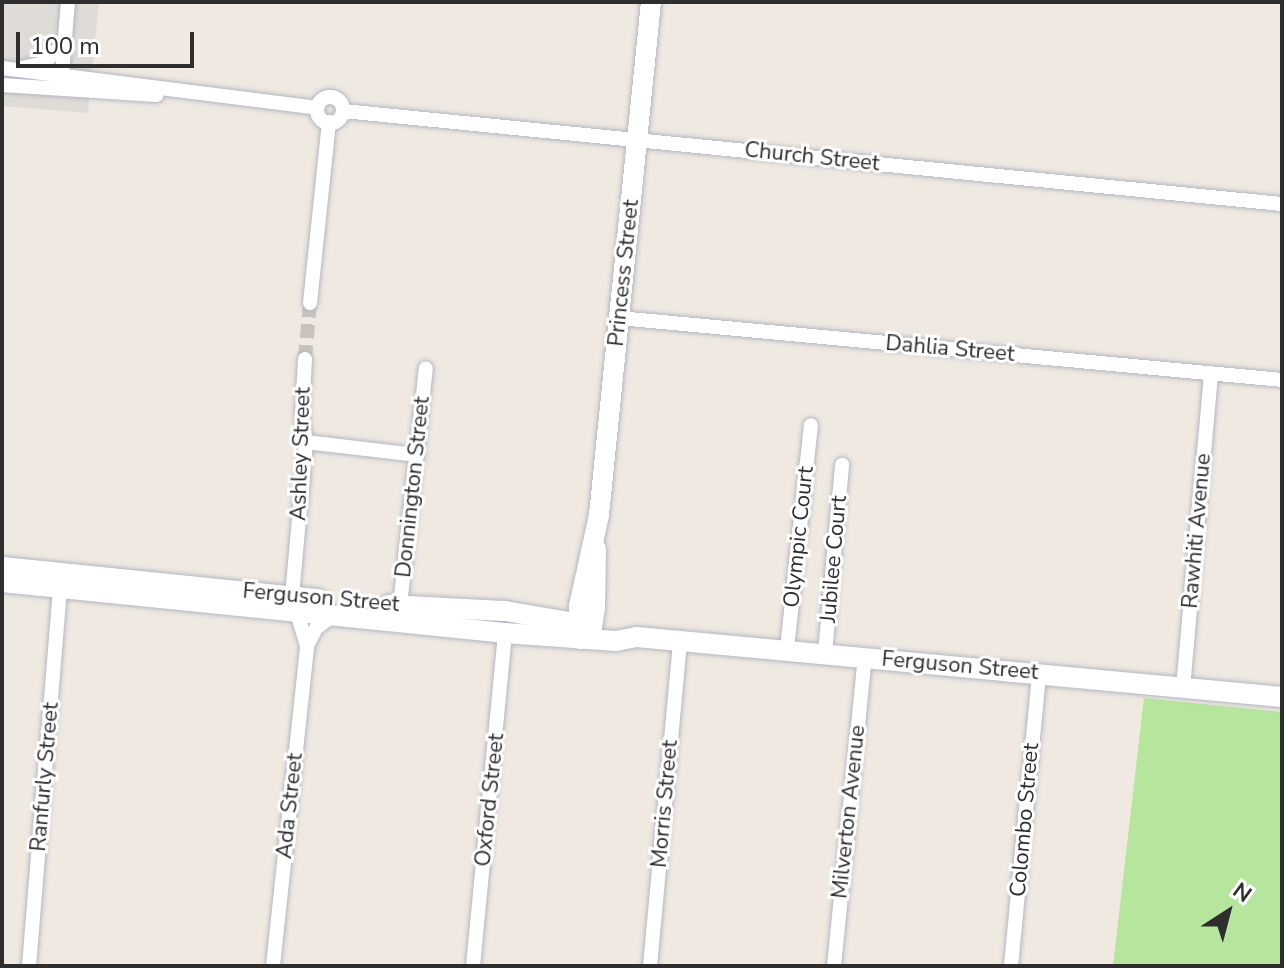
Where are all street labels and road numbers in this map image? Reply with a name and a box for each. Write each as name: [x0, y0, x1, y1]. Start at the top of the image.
street label: Church Street: [743, 137, 881, 177]
street label: Princess Street: [603, 198, 645, 348]
street label: Dahlia Street: [884, 330, 1016, 368]
street label: Ashley Street: [285, 387, 317, 521]
street label: Donnington Street: [390, 395, 436, 579]
street label: Rawhiti Avenue: [1177, 452, 1217, 610]
street label: Olympic Court: [778, 465, 820, 609]
street label: Jubilee Court: [815, 494, 853, 624]
street label: Ferguson Street: [242, 578, 400, 618]
street label: Ferguson Street: [881, 646, 1039, 686]
street label: Ranfurly Street: [25, 701, 65, 853]
street label: Milverton Avenue: [827, 724, 871, 900]
street label: Oxford Street: [470, 732, 510, 868]
street label: Morris Street: [646, 739, 684, 869]
street label: Colombo Street: [1005, 742, 1045, 898]
street label: Ada Street: [271, 752, 309, 860]

